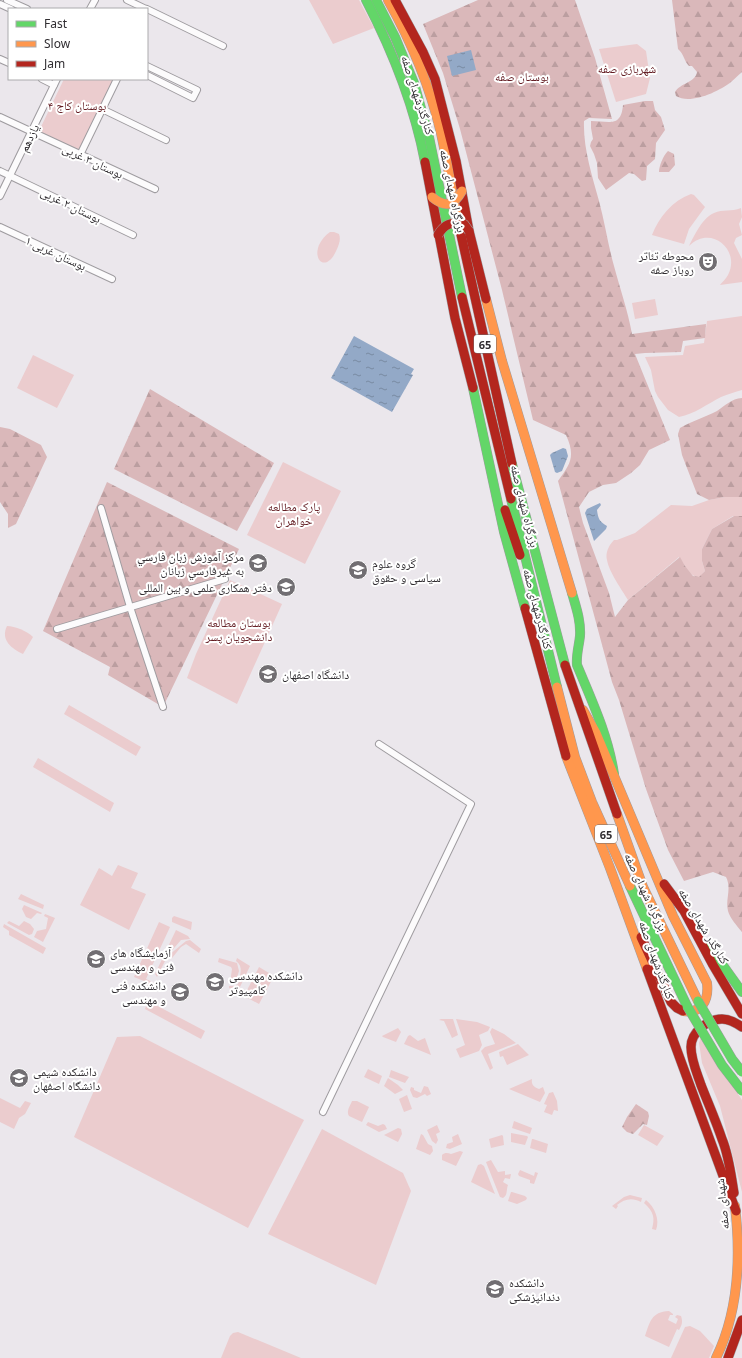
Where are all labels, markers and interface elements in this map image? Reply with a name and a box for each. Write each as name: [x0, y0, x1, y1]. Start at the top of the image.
legend: [8, 8, 148, 80]
text: Fast: [44, 15, 68, 32]
text: Slow: [44, 35, 71, 52]
street label: کنارگذرشهدای صفه: [397, 53, 439, 137]
text: Jam: [43, 55, 65, 72]
park label: شهربازی صفه: [598, 60, 656, 77]
park label: بوستان صفه: [495, 68, 549, 85]
park label: بوستان کاج ۴: [48, 97, 106, 114]
street label: یازدهم: [15, 121, 43, 155]
street label: بوستان ۳ غربی: [60, 139, 126, 183]
street label: بزرگراه شهدای صفه: [436, 148, 470, 234]
street label: بوستان ۲ غربی: [38, 183, 104, 227]
street label: بوستان غربی ۱: [23, 231, 89, 275]
place label: محوطه تئاتر روباز صفه: [638, 247, 694, 278]
theatre icon: محوطه تئاتر روباز صفه: [697, 251, 719, 273]
road number: 65: [474, 335, 496, 353]
street label: بزرگراه شهدای صفه: [507, 463, 543, 549]
park label: پارک مطالعه خواهران: [268, 498, 321, 529]
place label: مرکز آموزش زبان فارسي به غيرفارسي زبانان: [137, 548, 244, 581]
school or university icon: مرکز آموزش زبان فارسي به غيرفارسي زبانان: [247, 552, 269, 574]
place label: گروه علوم سیاسی و حقوق: [372, 555, 441, 586]
school or university icon: گروه علوم سیاسی و حقوق: [347, 559, 369, 581]
street label: کنارگذرشهدای صفه: [519, 567, 557, 651]
school or university icon: دفتر همکاری علمی و بین المللی: [275, 576, 297, 598]
place label: دفتر همکاری علمی و بین المللی: [139, 579, 272, 596]
park label: بوستان مطالعه دانشجویان پسر: [205, 614, 272, 645]
school or university icon: دانشگاه اصفهان: [257, 663, 279, 685]
place label: دانشگاه اصفهان: [282, 666, 349, 683]
road number: 65: [595, 825, 617, 843]
street label: بزرگراه شهدای صفه: [620, 850, 672, 934]
street label: کنارگذر شهدای صفه: [675, 885, 733, 967]
street label: کنارگذرشهدای صفه: [635, 918, 679, 1002]
place label: آزمایشگاه های فنی و مهندسی: [110, 944, 174, 975]
school or university icon: آزمایشگاه های فنی و مهندسی: [85, 948, 107, 970]
place label: دانشکده مهندسی کامپیوتر: [228, 967, 303, 998]
school or university icon: دانشکده مهندسی کامپیوتر: [204, 971, 226, 993]
place label: دانشکده فنی و مهندسی: [111, 977, 166, 1008]
school or university icon: دانشکده فنی و مهندسی: [169, 981, 191, 1003]
place label: دانشکده شیمی دانشگاه اصفهان: [33, 1063, 100, 1094]
school or university icon: دانشکده شیمی دانشگاه اصفهان: [8, 1067, 30, 1089]
street label: شهدای صفه: [711, 1178, 733, 1230]
place label: دانشکده دندانپزشکی: [509, 1274, 560, 1305]
school or university icon: دانشکده دندانپزشکی: [484, 1278, 506, 1300]

